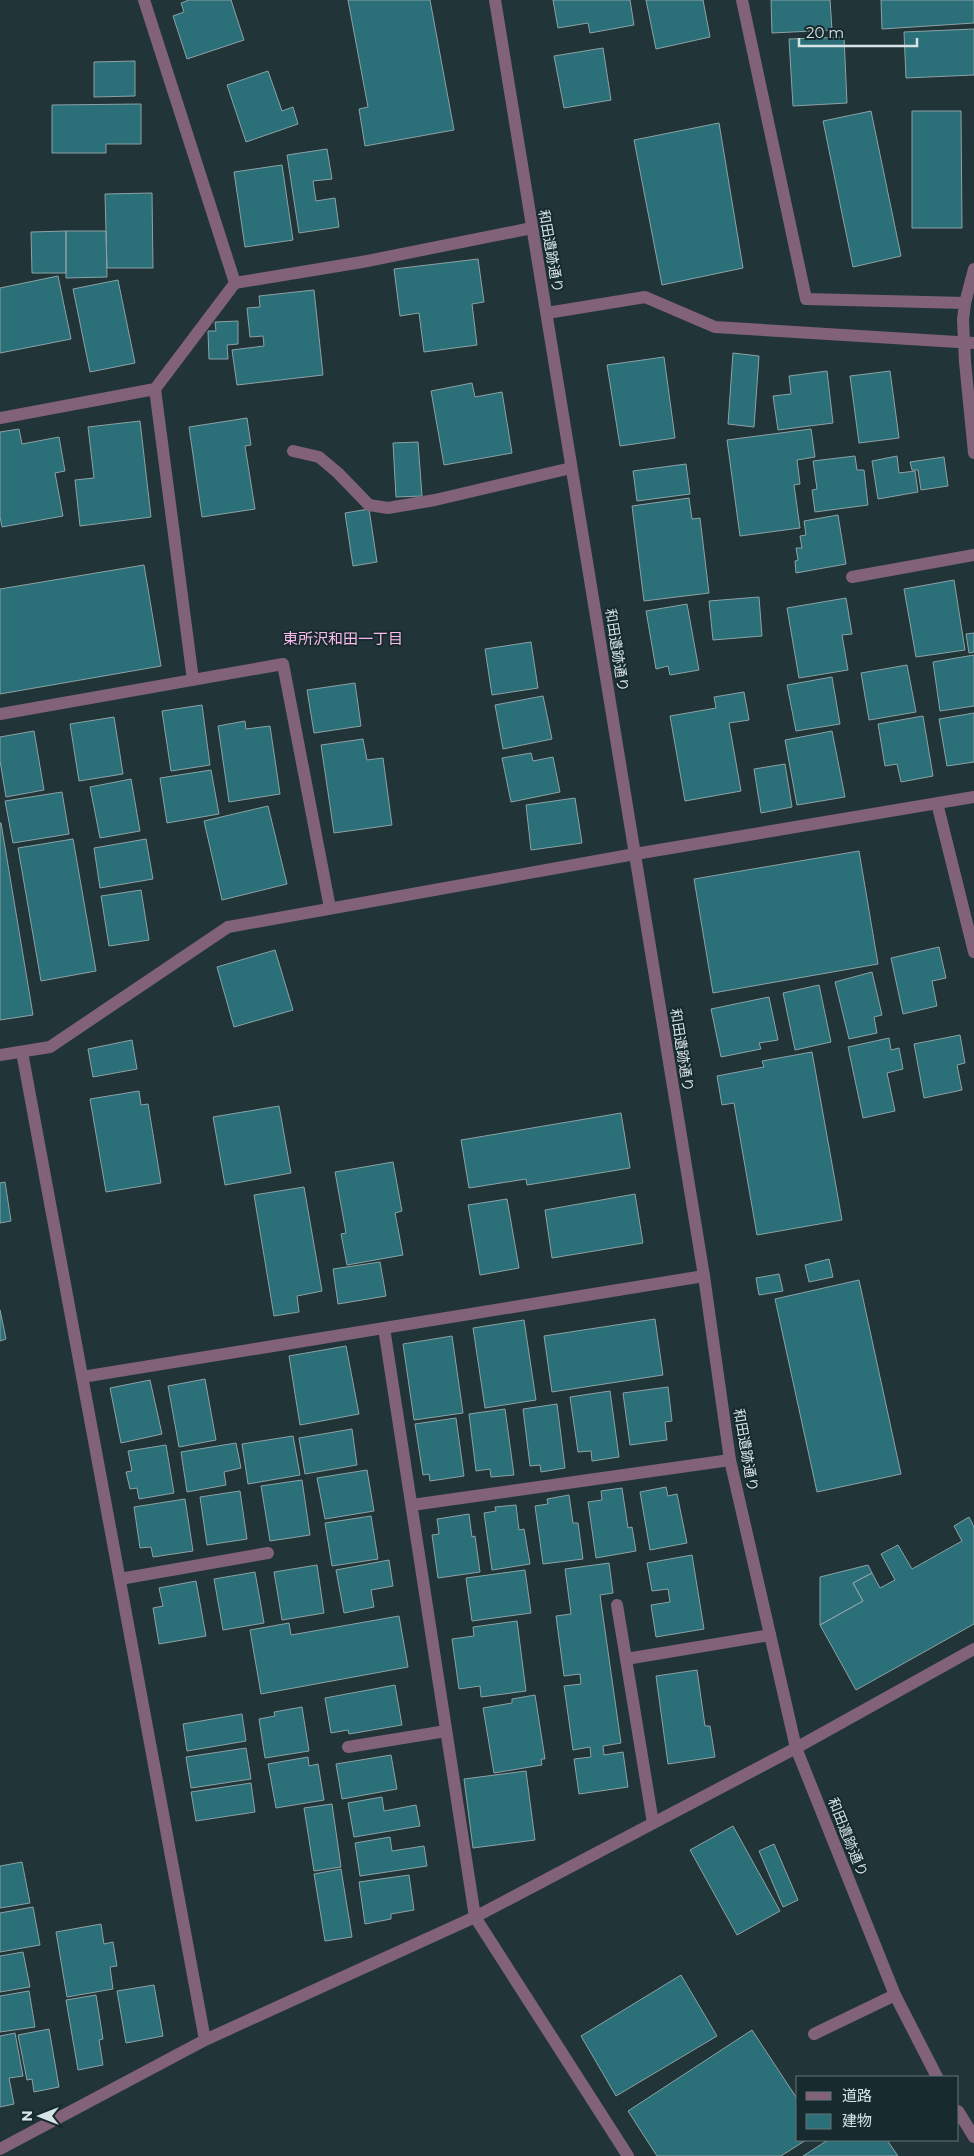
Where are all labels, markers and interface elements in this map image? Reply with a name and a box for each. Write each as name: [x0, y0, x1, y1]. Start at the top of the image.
scale bar: [799, 15, 916, 47]
text: 20 m: [806, 23, 844, 42]
street label: 和田遺跡通り: [535, 208, 567, 294]
street label: 和田遺跡通り: [602, 607, 632, 693]
district label: 東所沢和田一丁目: [283, 629, 403, 648]
street label: 和田遺跡通り: [667, 1007, 697, 1093]
street label: 和田遺跡通り: [730, 1407, 762, 1493]
street label: 和田遺跡通り: [824, 1795, 872, 1879]
legend: [796, 2076, 959, 2141]
text: 道路: [842, 2086, 872, 2105]
north arrow: [15, 2091, 65, 2141]
text: N: [18, 2110, 36, 2122]
text: 建物: [842, 2111, 872, 2130]

